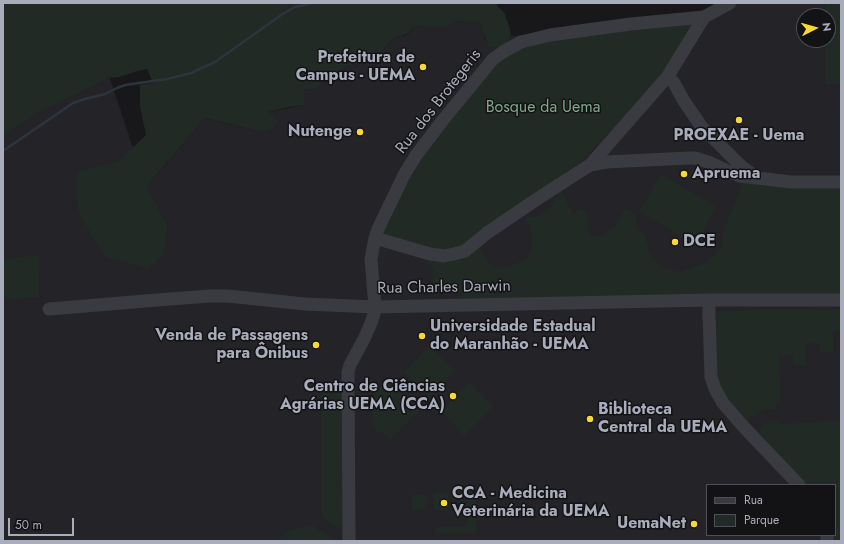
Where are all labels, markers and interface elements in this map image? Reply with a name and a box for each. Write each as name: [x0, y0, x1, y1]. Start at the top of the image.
north arrow: [796, 8, 836, 48]
text: N: [819, 22, 835, 32]
street label: Rua dos Brotegeris: [392, 46, 486, 158]
place label: Prefeitura de Campus - UEMA: [296, 48, 415, 86]
marker: Prefeitura de Campus - UEMA: [418, 62, 428, 72]
park label: Bosque da Uema: [486, 98, 600, 118]
marker: PROEXAE - Uema: [734, 115, 744, 125]
place label: Nutenge: [288, 122, 352, 142]
place label: PROEXAE - Uema: [674, 126, 804, 146]
marker: Nutenge: [355, 127, 365, 137]
place label: Apruema: [692, 164, 760, 184]
marker: Apruema: [679, 169, 689, 179]
place label: DCE: [683, 232, 716, 252]
marker: DCE: [670, 237, 680, 247]
street label: Rua Charles Darwin: [377, 277, 511, 299]
place label: Universidade Estadual do Maranhão - UEMA: [430, 317, 595, 355]
place label: Venda de Passagens para Ônibus: [155, 326, 308, 364]
marker: Universidade Estadual do Maranhão - UEMA: [417, 331, 427, 341]
marker: Venda de Passagens para Ônibus: [311, 340, 321, 350]
place label: Centro de Ciências Agrárias UEMA (CCA): [280, 377, 445, 415]
marker: Centro de Ciências Agrárias UEMA (CCA): [448, 391, 458, 401]
place label: Biblioteca Central da UEMA: [598, 400, 727, 438]
marker: Biblioteca Central da UEMA: [585, 414, 595, 424]
place label: CCA - Medicina Veterinária da UEMA: [452, 484, 609, 522]
legend: [706, 484, 836, 536]
text: Rua: [744, 491, 763, 509]
marker: CCA - Medicina Veterinária da UEMA: [439, 498, 449, 508]
scale bar: [10, 510, 76, 536]
text: Parque: [744, 511, 779, 529]
place label: UemaNet: [617, 514, 686, 534]
text: 50 m: [15, 516, 42, 534]
marker: UemaNet: [689, 519, 699, 529]

